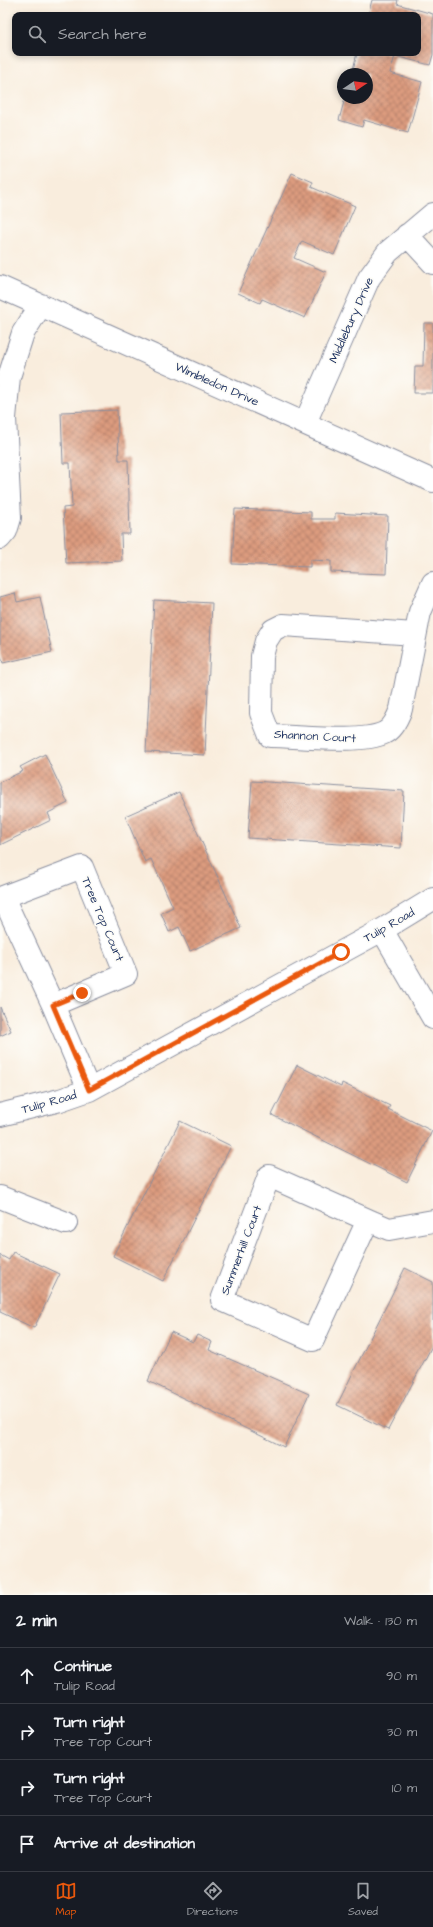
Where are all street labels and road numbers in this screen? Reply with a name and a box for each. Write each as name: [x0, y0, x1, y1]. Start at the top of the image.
street label: Middlebury Drive: [325, 274, 379, 366]
street label: Wimbledon Drive: [172, 358, 262, 411]
street label: Shannon Court: [274, 726, 357, 747]
street label: Tree Top Court: [77, 874, 128, 964]
street label: Tulip Road: [361, 904, 418, 947]
street label: Tulip Road: [20, 1087, 79, 1118]
street label: Summerhill Court: [217, 1203, 266, 1297]

